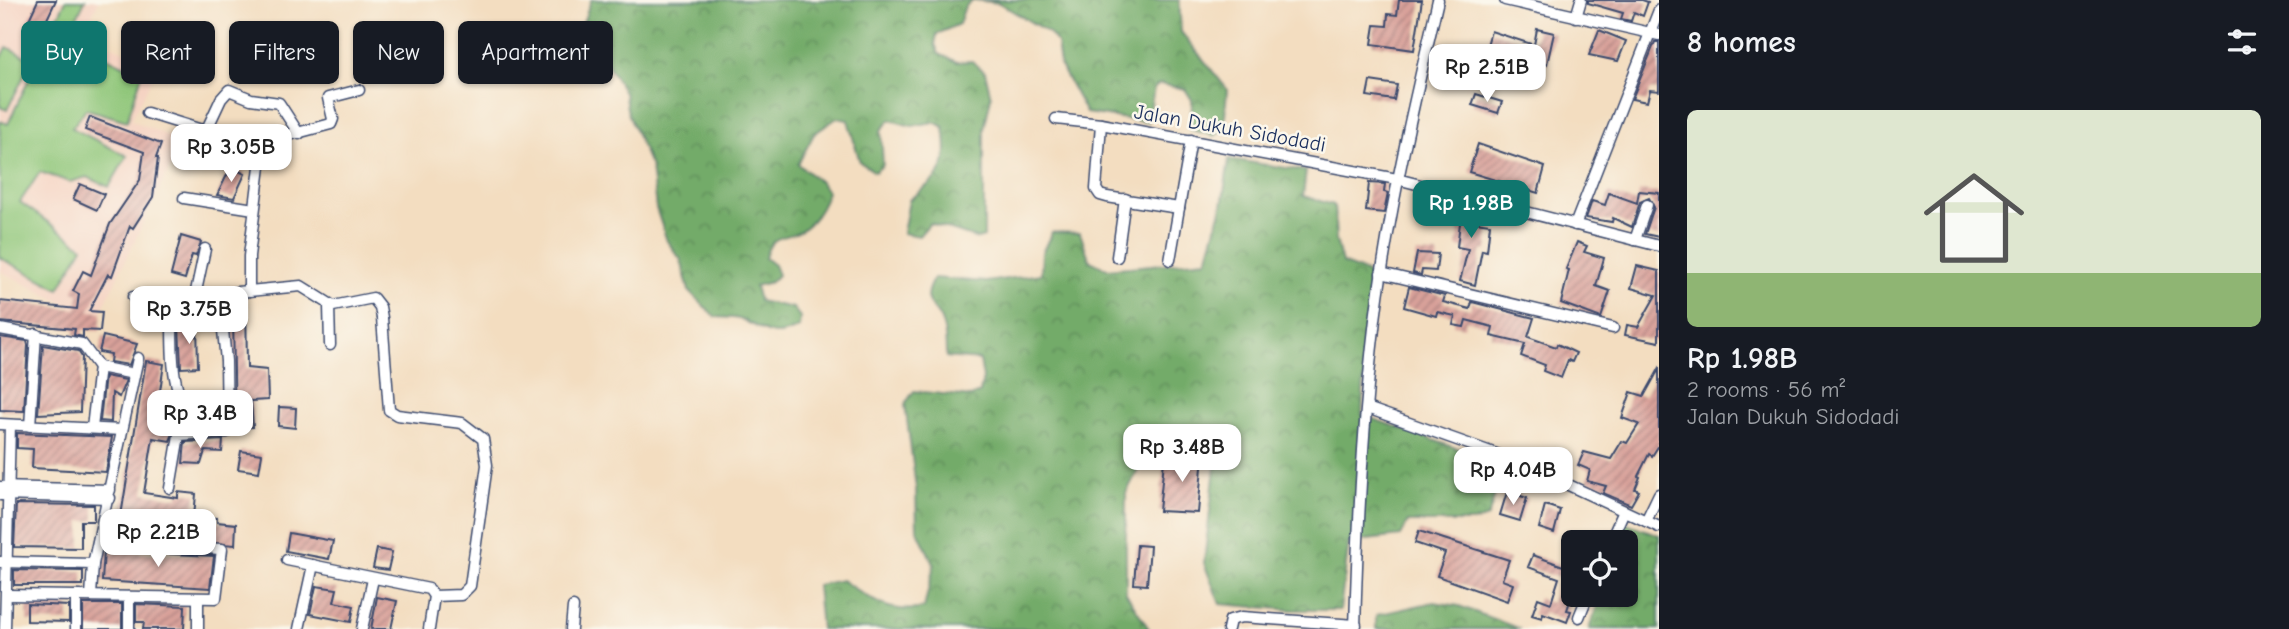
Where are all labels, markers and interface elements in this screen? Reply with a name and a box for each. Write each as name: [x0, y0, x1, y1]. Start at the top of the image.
chip: Buy: [21, 21, 107, 84]
chip: Rent: [121, 21, 215, 84]
chip: Filters: [229, 21, 339, 84]
chip: New: [353, 21, 444, 84]
chip: Apartment: [458, 21, 613, 84]
icon: filters: [2223, 23, 2261, 61]
text: 8 homes: [1687, 25, 1796, 60]
pin: Rp 2.51B: [1415, 44, 1559, 104]
text: Rp 2.51B: [1445, 53, 1529, 80]
street label: Jalan Dukuh Sidodadi: [1132, 99, 1328, 157]
pin: Rp 3.05B: [159, 124, 303, 184]
text: Rp 3.05B: [187, 133, 275, 160]
icon: home: [1911, 155, 2037, 281]
pin: Rp 1.98B: [1399, 180, 1543, 240]
text: Rp 1.98B: [1429, 189, 1513, 216]
pin: Rp 3.75B: [117, 286, 261, 346]
text: Rp 3.75B: [146, 295, 232, 322]
text: Rp 1.98B: [1687, 341, 1797, 376]
text: 2 rooms · 56 m²: [1687, 376, 1845, 403]
pin: Rp 3.4B: [135, 391, 265, 450]
text: Rp 3.4B: [163, 399, 237, 426]
text: Jalan Dukuh Sidodadi: [1687, 403, 1900, 430]
pin: Rp 3.48B: [1110, 424, 1254, 484]
text: Rp 3.48B: [1139, 433, 1225, 460]
pin: Rp 4.04B: [1441, 448, 1585, 507]
text: Rp 4.04B: [1470, 456, 1556, 483]
pin: Rp 2.21B: [86, 510, 230, 569]
text: Rp 2.21B: [116, 518, 200, 545]
map controls: [1561, 530, 1638, 607]
button: locate: [1561, 530, 1638, 607]

